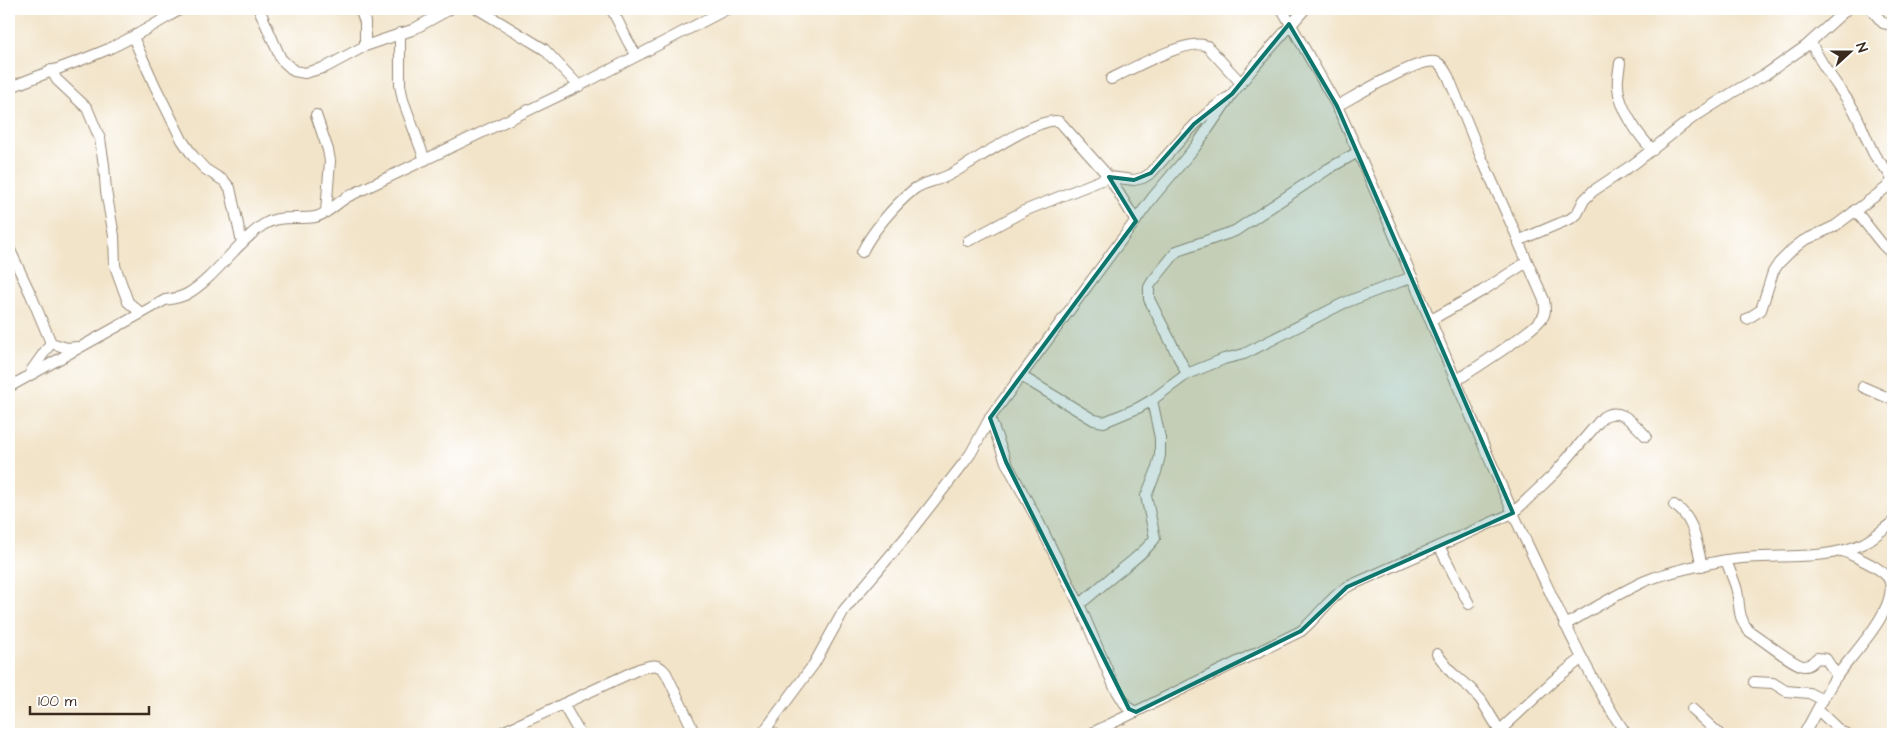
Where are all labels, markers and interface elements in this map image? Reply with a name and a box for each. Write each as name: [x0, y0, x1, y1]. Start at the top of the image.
north arrow: [1824, 28, 1874, 78]
text: N: [1850, 40, 1872, 56]
scale bar: [30, 683, 149, 715]
text: 100 m: [38, 691, 77, 712]

